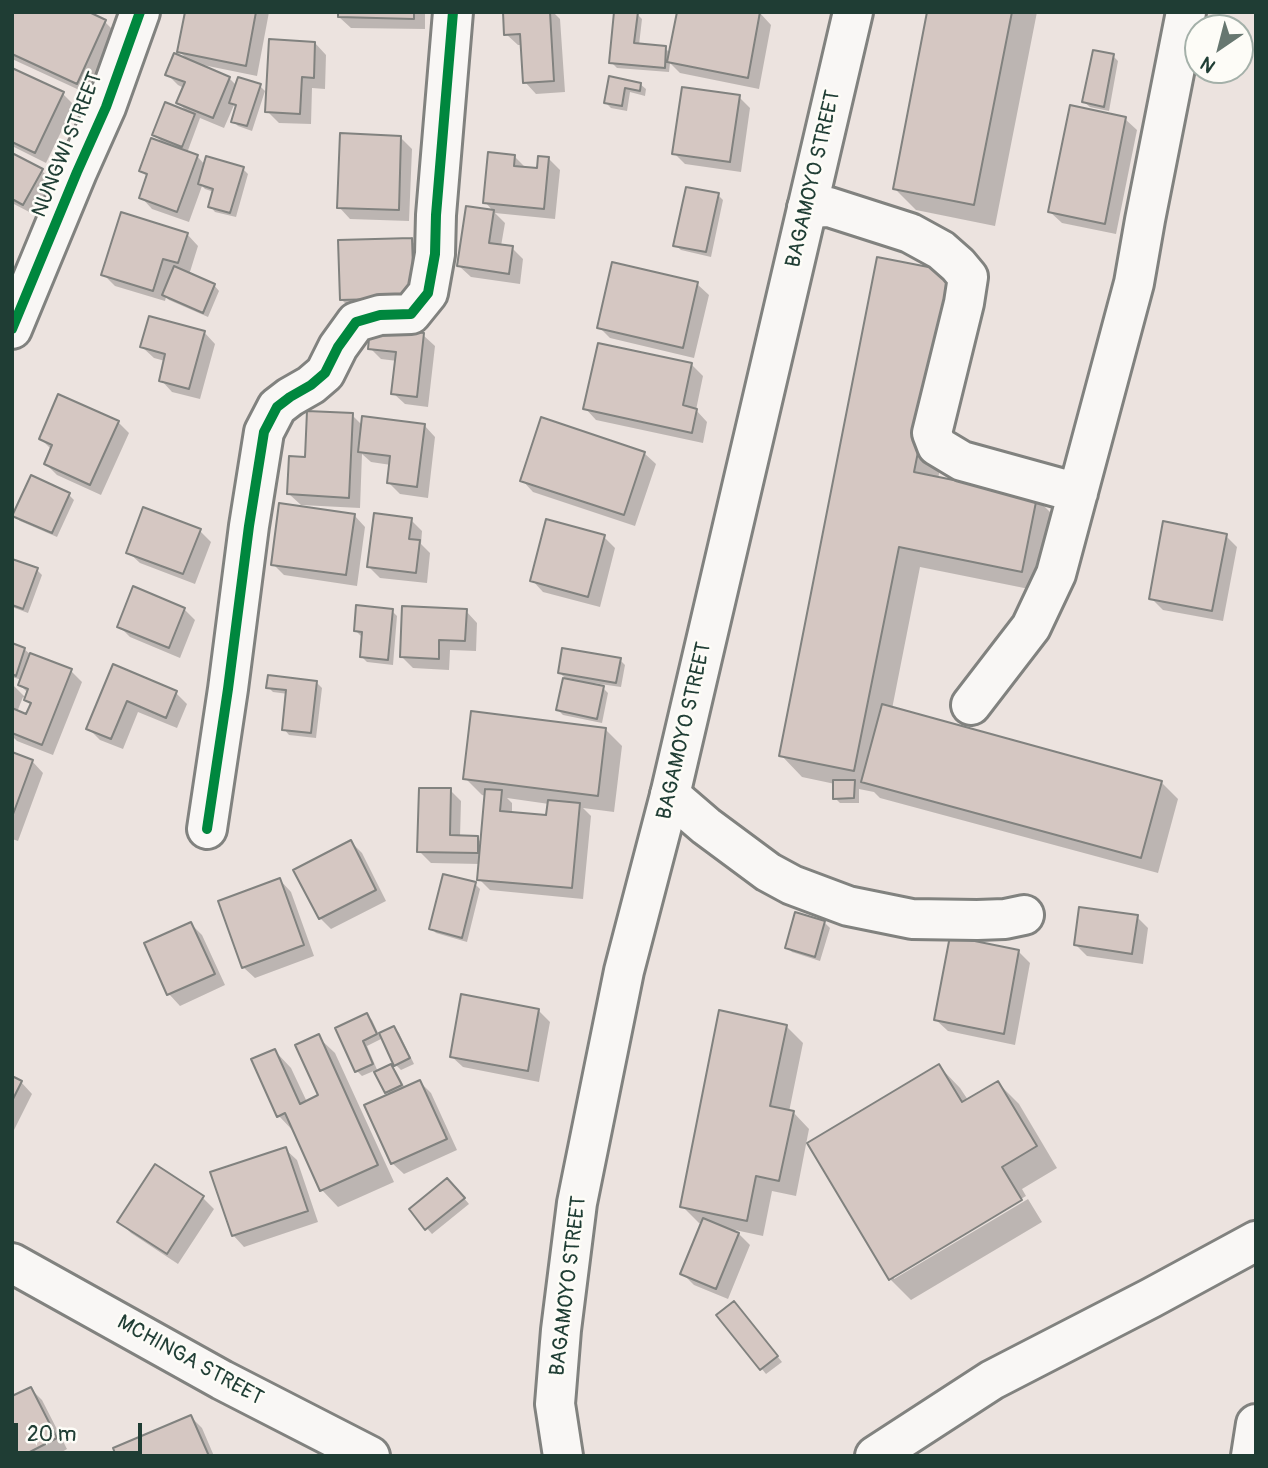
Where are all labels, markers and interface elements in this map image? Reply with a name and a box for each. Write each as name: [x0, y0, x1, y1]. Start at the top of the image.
north arrow: [1184, 14, 1254, 84]
text: N: [1196, 51, 1220, 78]
street label: NUNGWI STREET: [27, 69, 109, 221]
street label: BAGAMOYO STREET: [781, 88, 847, 270]
street label: BAGAMOYO STREET: [652, 640, 718, 822]
street label: BAGAMOYO STREET: [545, 1195, 593, 1377]
street label: MCHINGA STREET: [113, 1310, 267, 1412]
scale bar: [18, 1408, 145, 1452]
text: 20 m: [27, 1421, 76, 1448]

